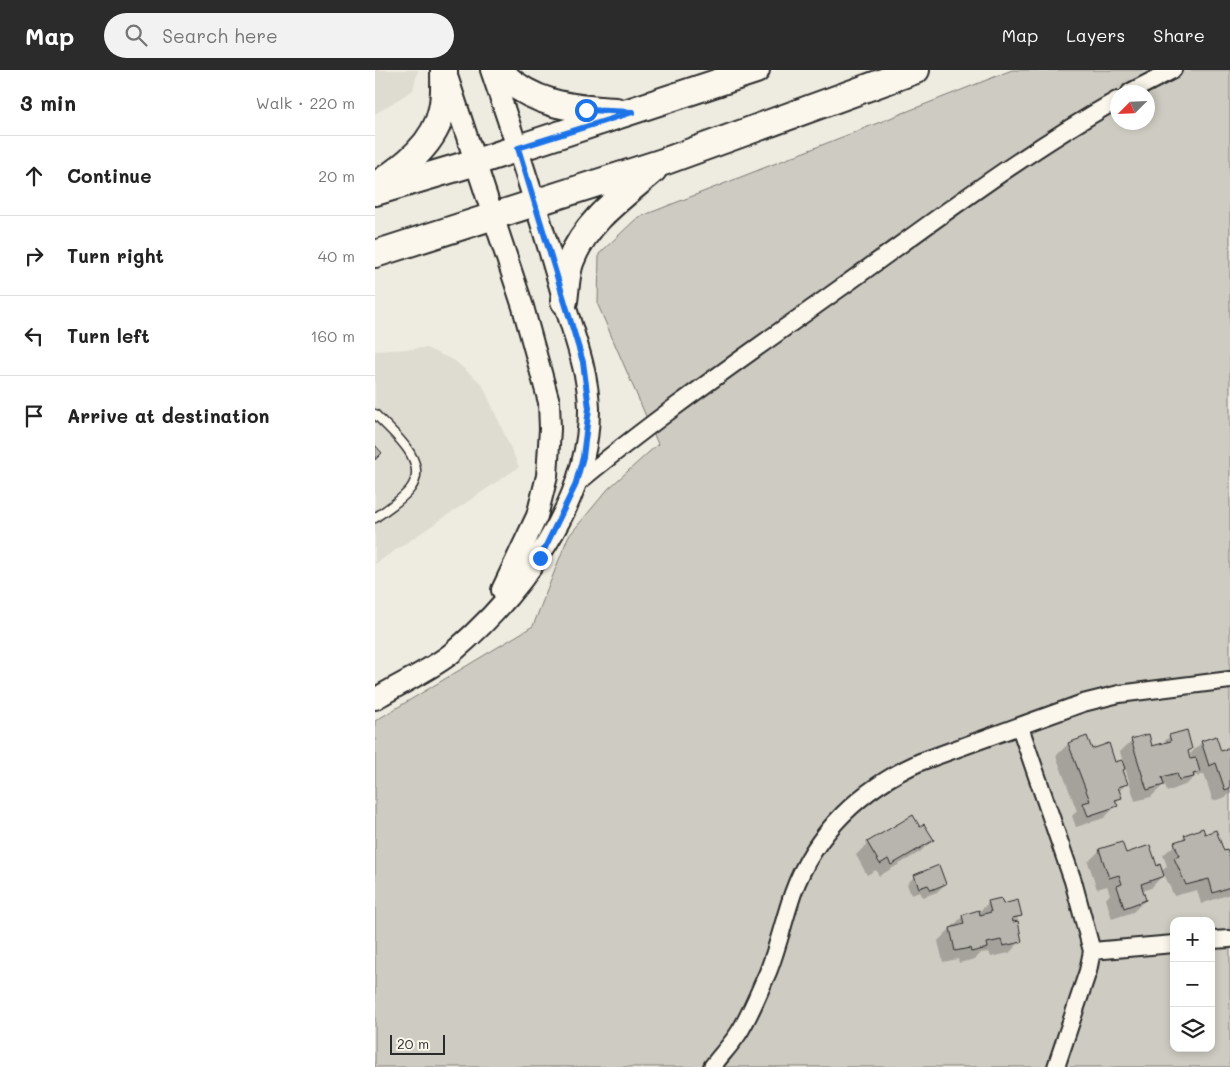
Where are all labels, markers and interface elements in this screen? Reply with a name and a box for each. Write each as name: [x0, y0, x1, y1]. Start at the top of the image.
search box: [104, 13, 454, 58]
text: Map: [25, 20, 74, 51]
icon: search: [122, 21, 150, 49]
text: Search here: [162, 23, 278, 48]
text: Map: [1002, 23, 1038, 47]
text: Layers: [1066, 23, 1125, 47]
text: Share: [1153, 23, 1205, 47]
north arrow: [1110, 85, 1155, 130]
text: 3 min: [20, 89, 76, 116]
text: Walk · 220 m: [256, 92, 355, 113]
route start: [575, 99, 598, 122]
icon: ahead: [20, 162, 48, 190]
text: Continue: [67, 163, 152, 188]
text: 20 m: [318, 165, 355, 186]
icon: right: [20, 242, 48, 270]
text: Turn right: [67, 243, 164, 268]
text: 40 m: [318, 245, 355, 266]
icon: left: [20, 322, 48, 350]
text: Turn left: [67, 323, 150, 348]
text: 160 m: [310, 325, 355, 346]
icon: arrive: [20, 402, 48, 430]
text: Arrive at destination: [67, 403, 270, 428]
route end: [529, 547, 552, 570]
map controls: [1170, 917, 1215, 1052]
button: +: [1170, 917, 1215, 962]
button: −: [1170, 962, 1215, 1007]
button: layers: [1170, 1007, 1215, 1052]
scale bar: [390, 1032, 445, 1055]
text: 20 m: [397, 1034, 429, 1053]

